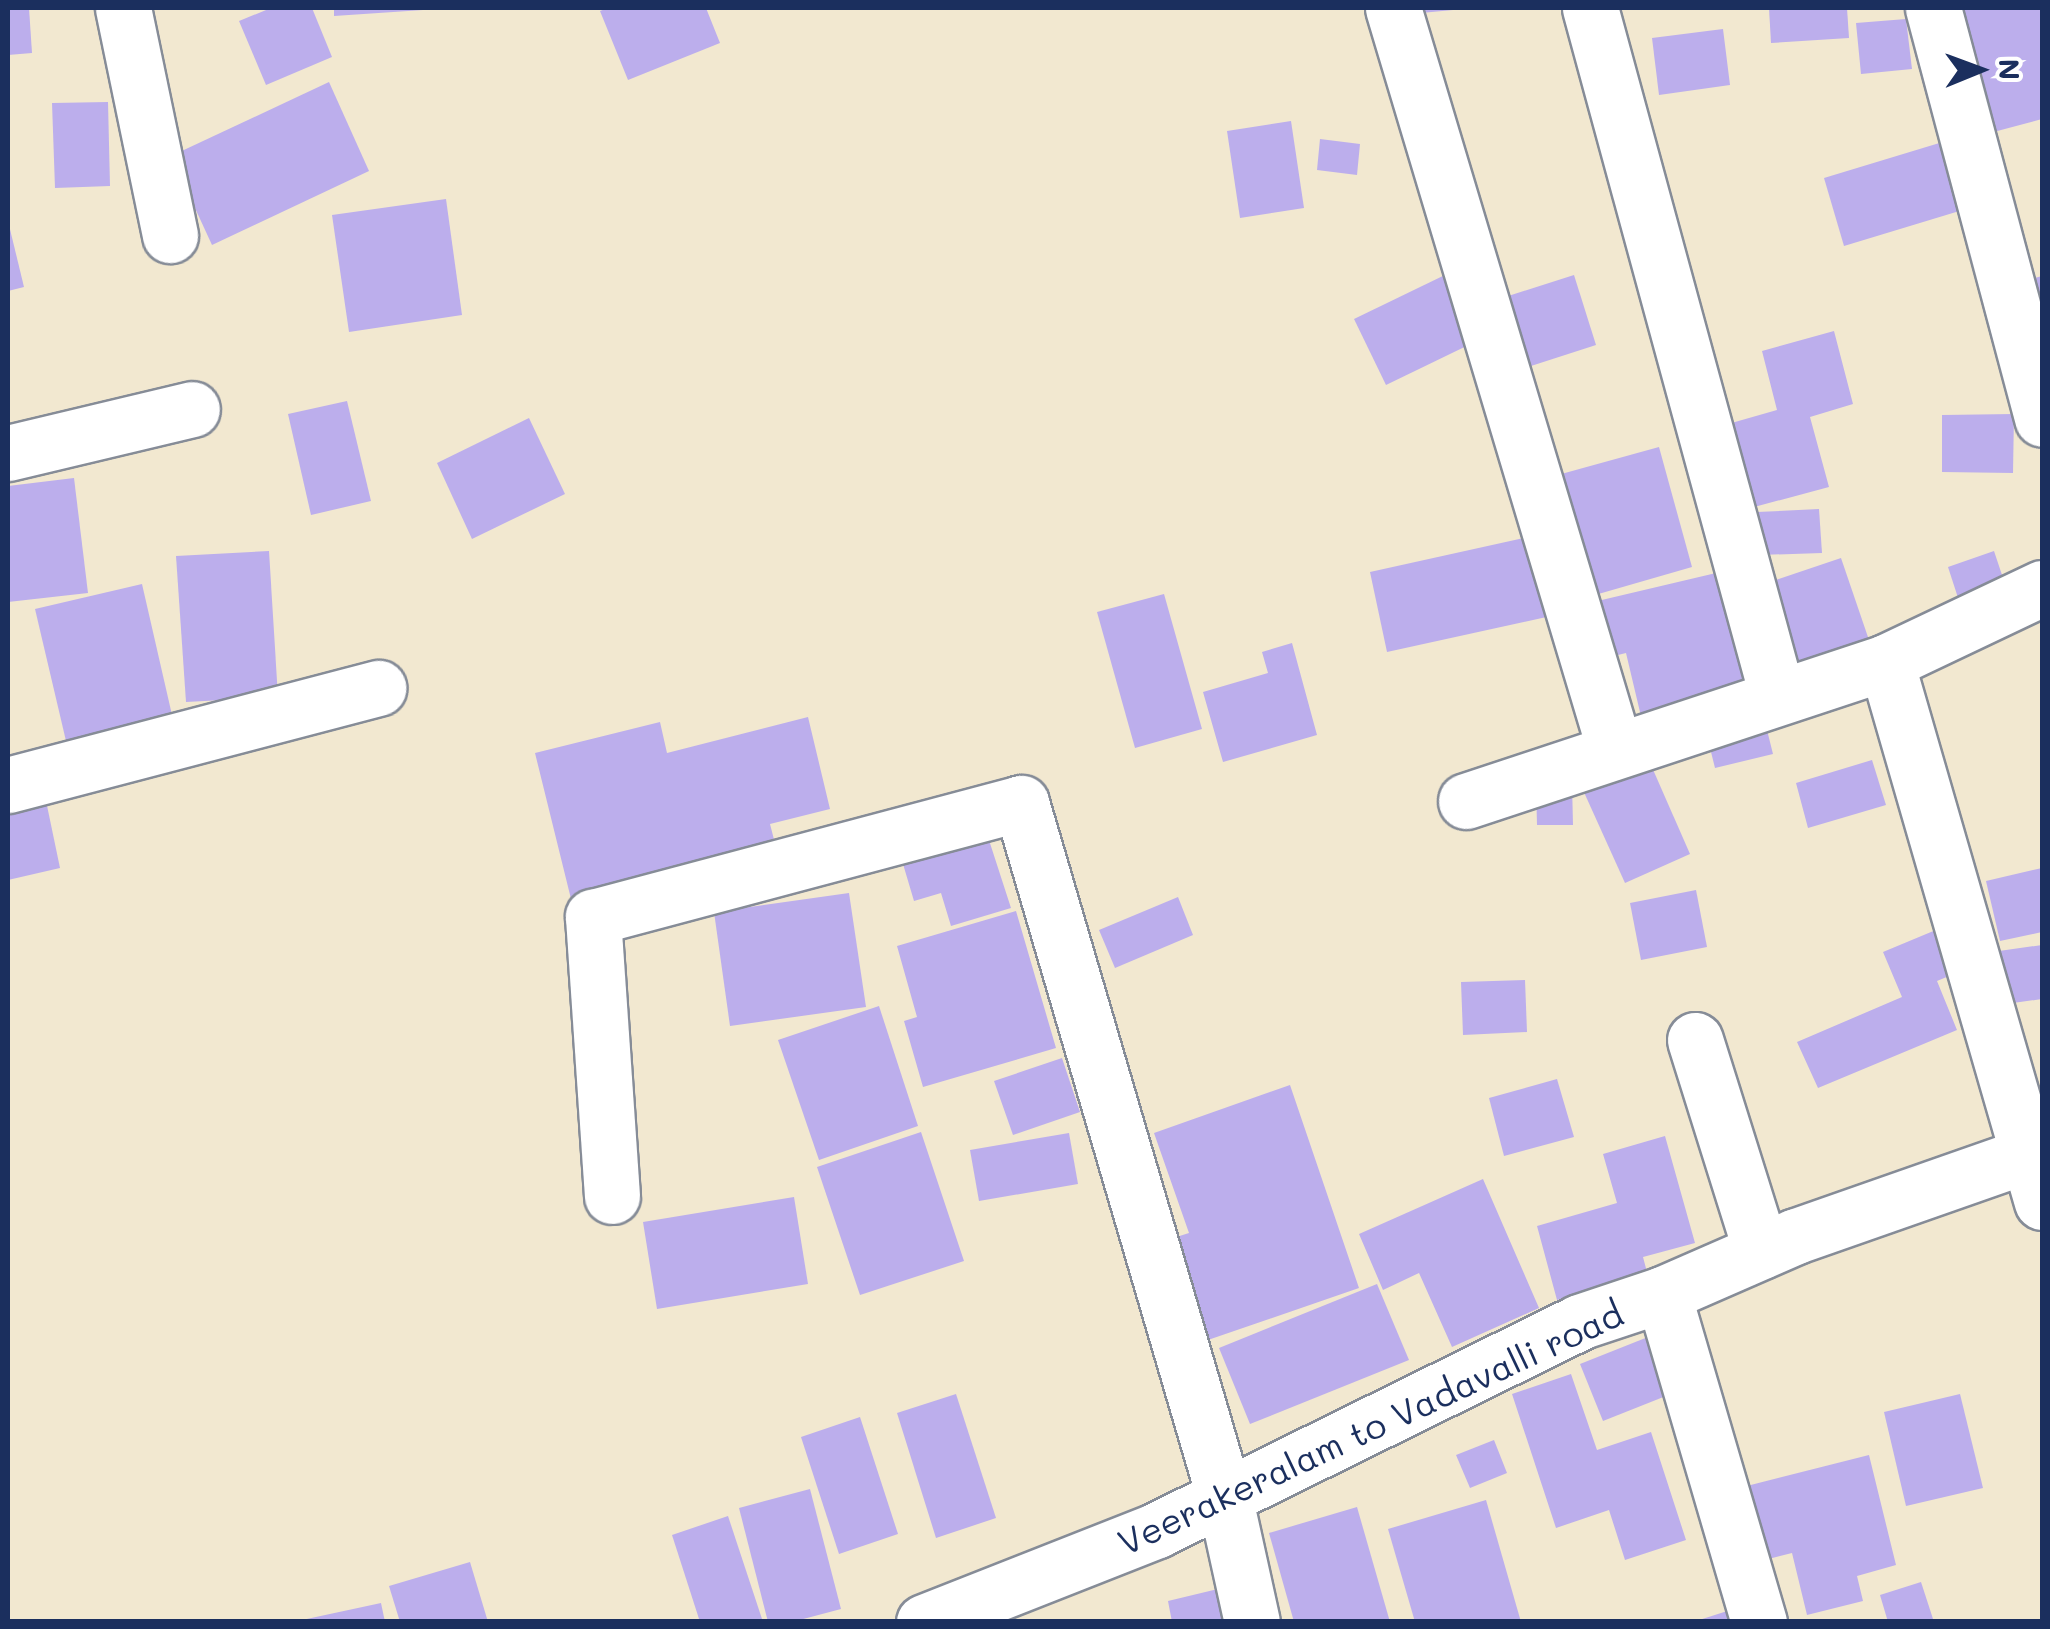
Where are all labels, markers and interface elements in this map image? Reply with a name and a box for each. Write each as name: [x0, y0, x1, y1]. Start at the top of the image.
north arrow: [1930, 20, 2030, 120]
text: N: [1992, 59, 2028, 80]
street label: Veerakeralam to Vadavalli road: [1111, 1291, 1629, 1563]

